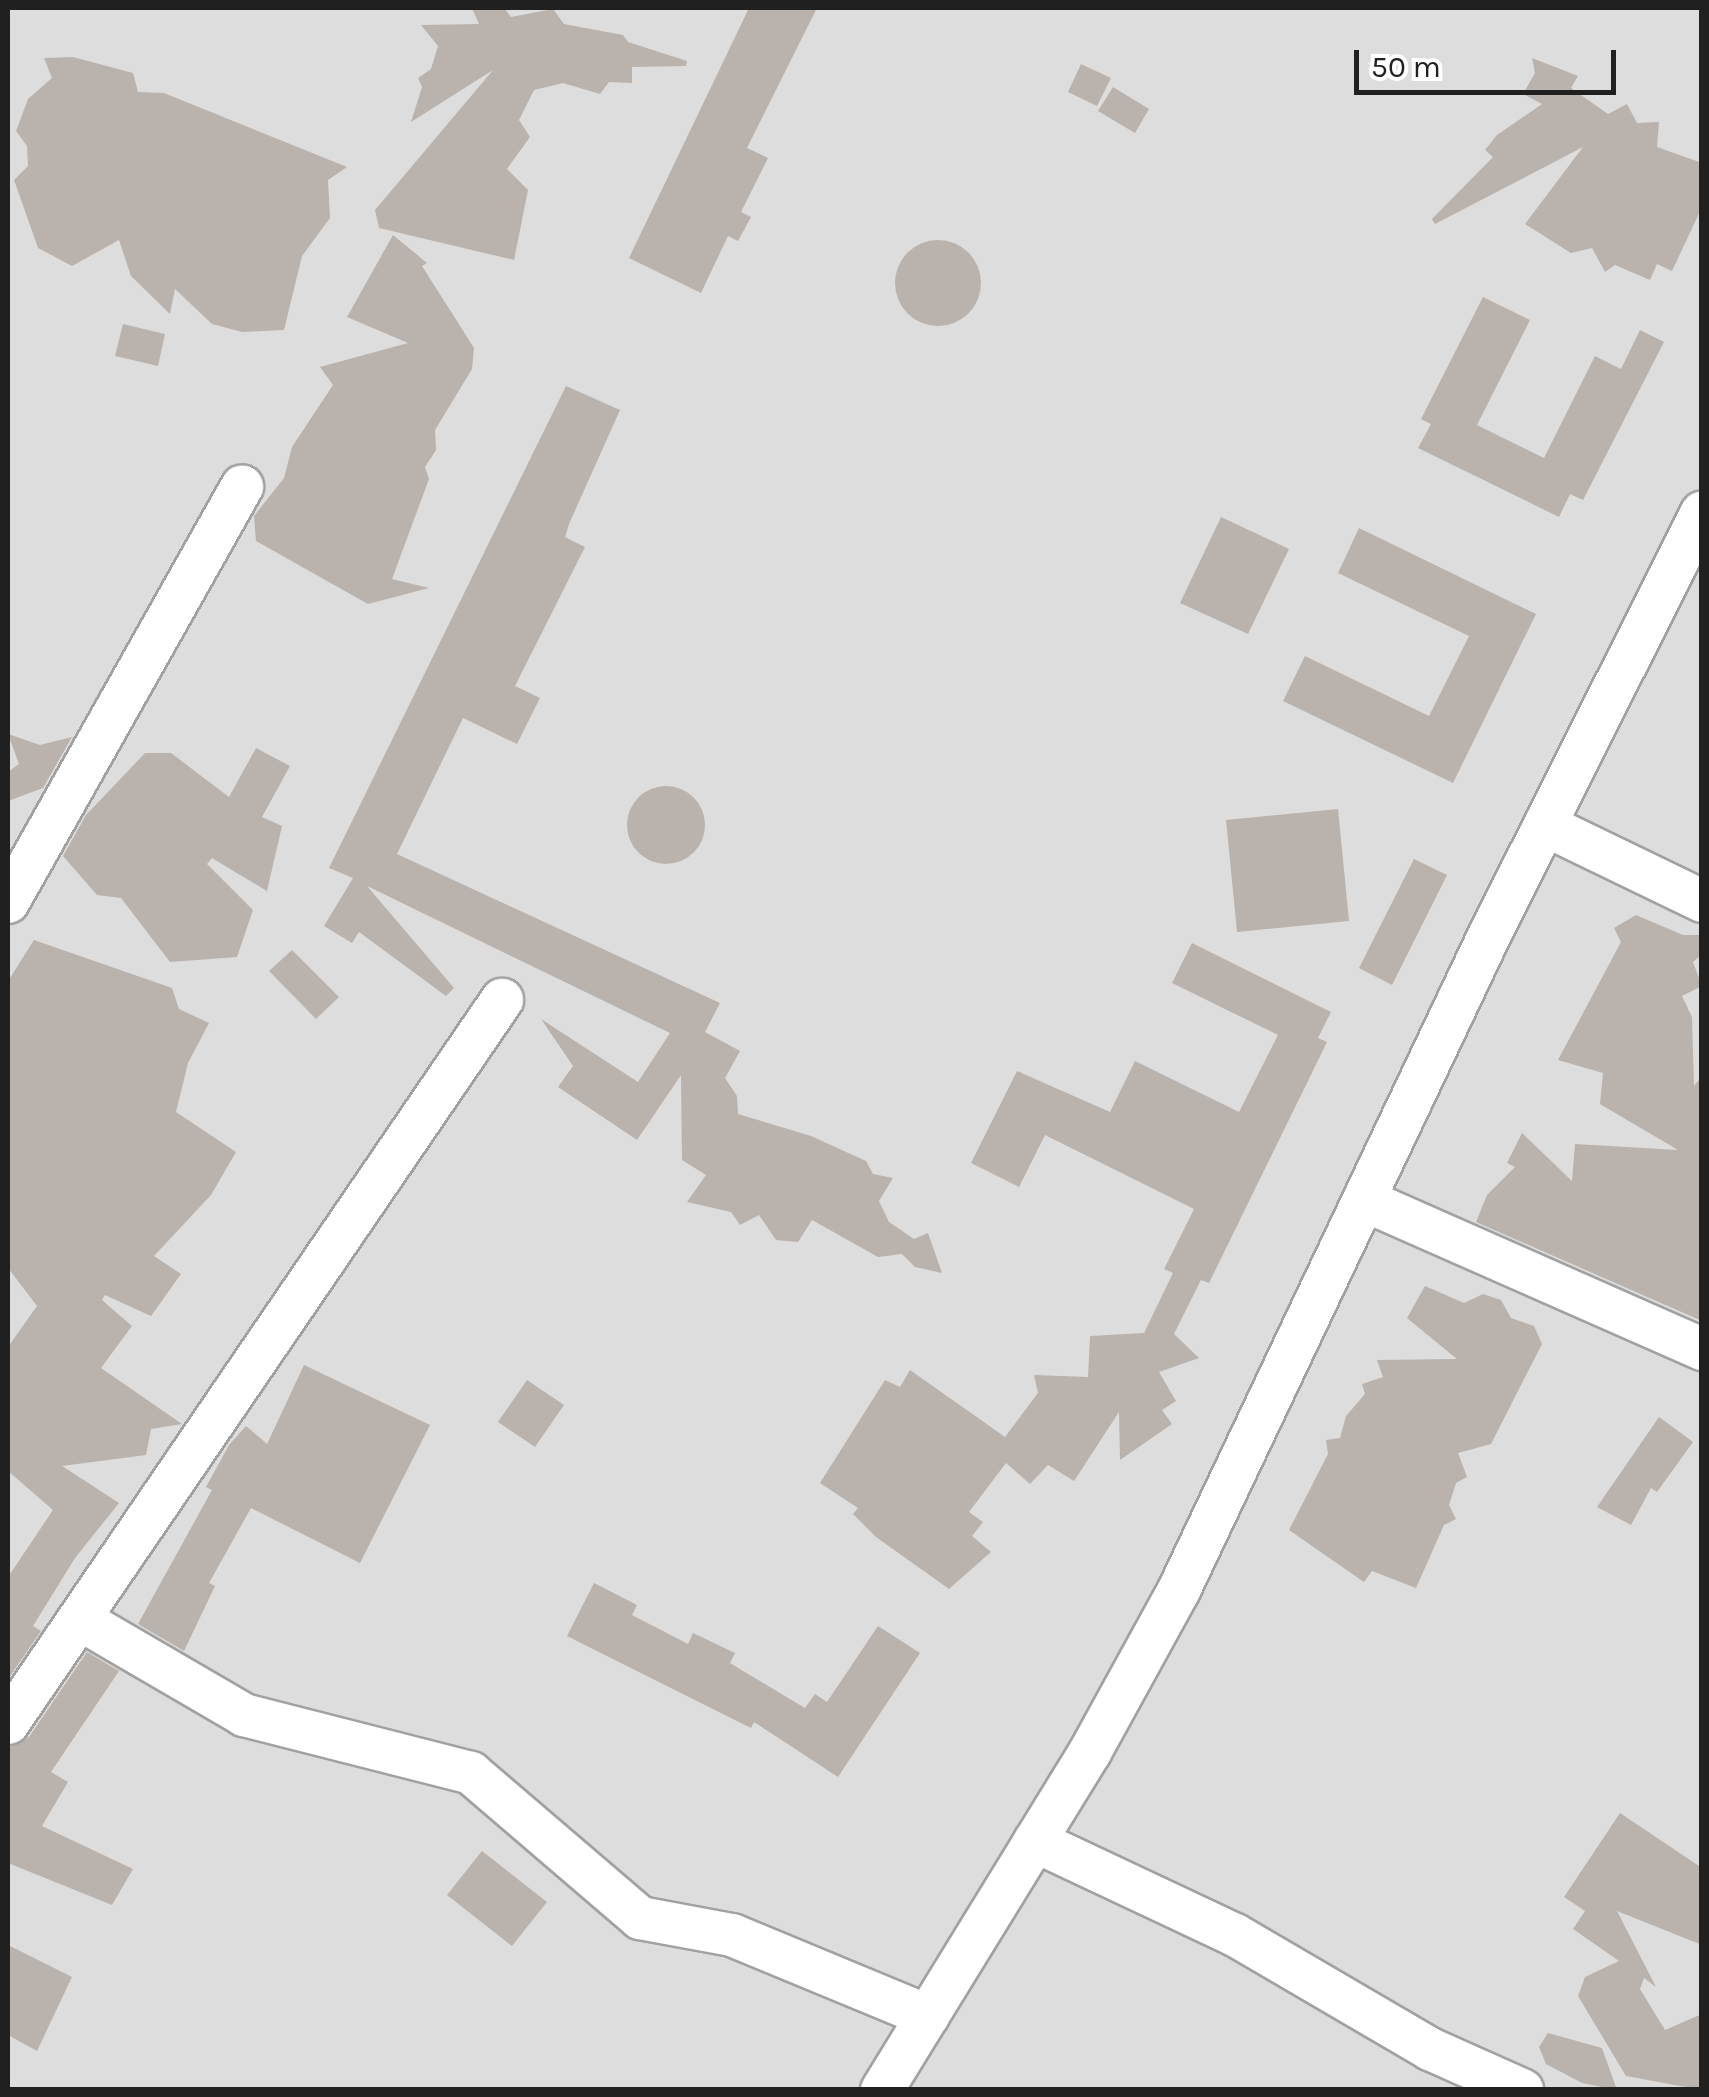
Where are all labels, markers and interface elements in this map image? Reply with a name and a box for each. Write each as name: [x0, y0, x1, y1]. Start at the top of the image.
scale bar: [1359, 30, 1622, 92]
text: 50 m: [1371, 49, 1441, 85]

